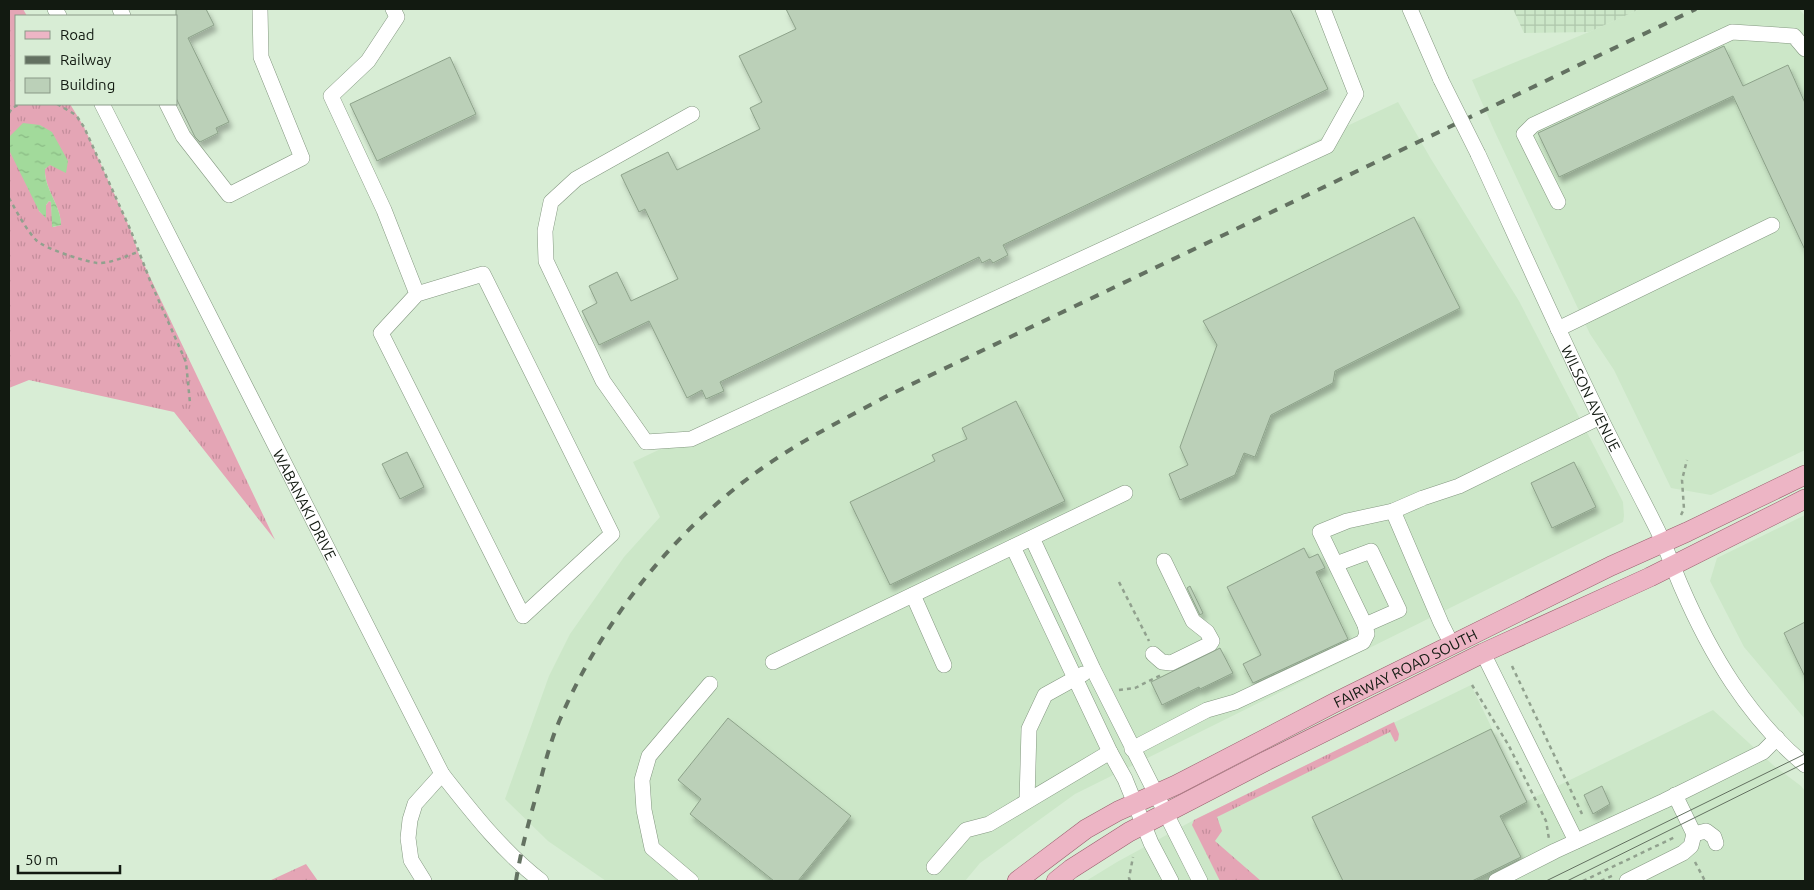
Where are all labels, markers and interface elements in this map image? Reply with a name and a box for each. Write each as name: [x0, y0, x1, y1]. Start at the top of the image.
legend: [15, 15, 178, 105]
text: Road: [60, 26, 95, 43]
text: Railway: [60, 51, 111, 68]
text: Building: [60, 76, 115, 93]
street label: WILSON AVENUE: [1558, 342, 1624, 454]
street label: WABANAKI DRIVE: [270, 446, 340, 562]
street label: FAIRWAY ROAD SOUTH: [1330, 625, 1480, 710]
scale bar: [18, 842, 120, 874]
text: 50 m: [25, 851, 58, 868]

